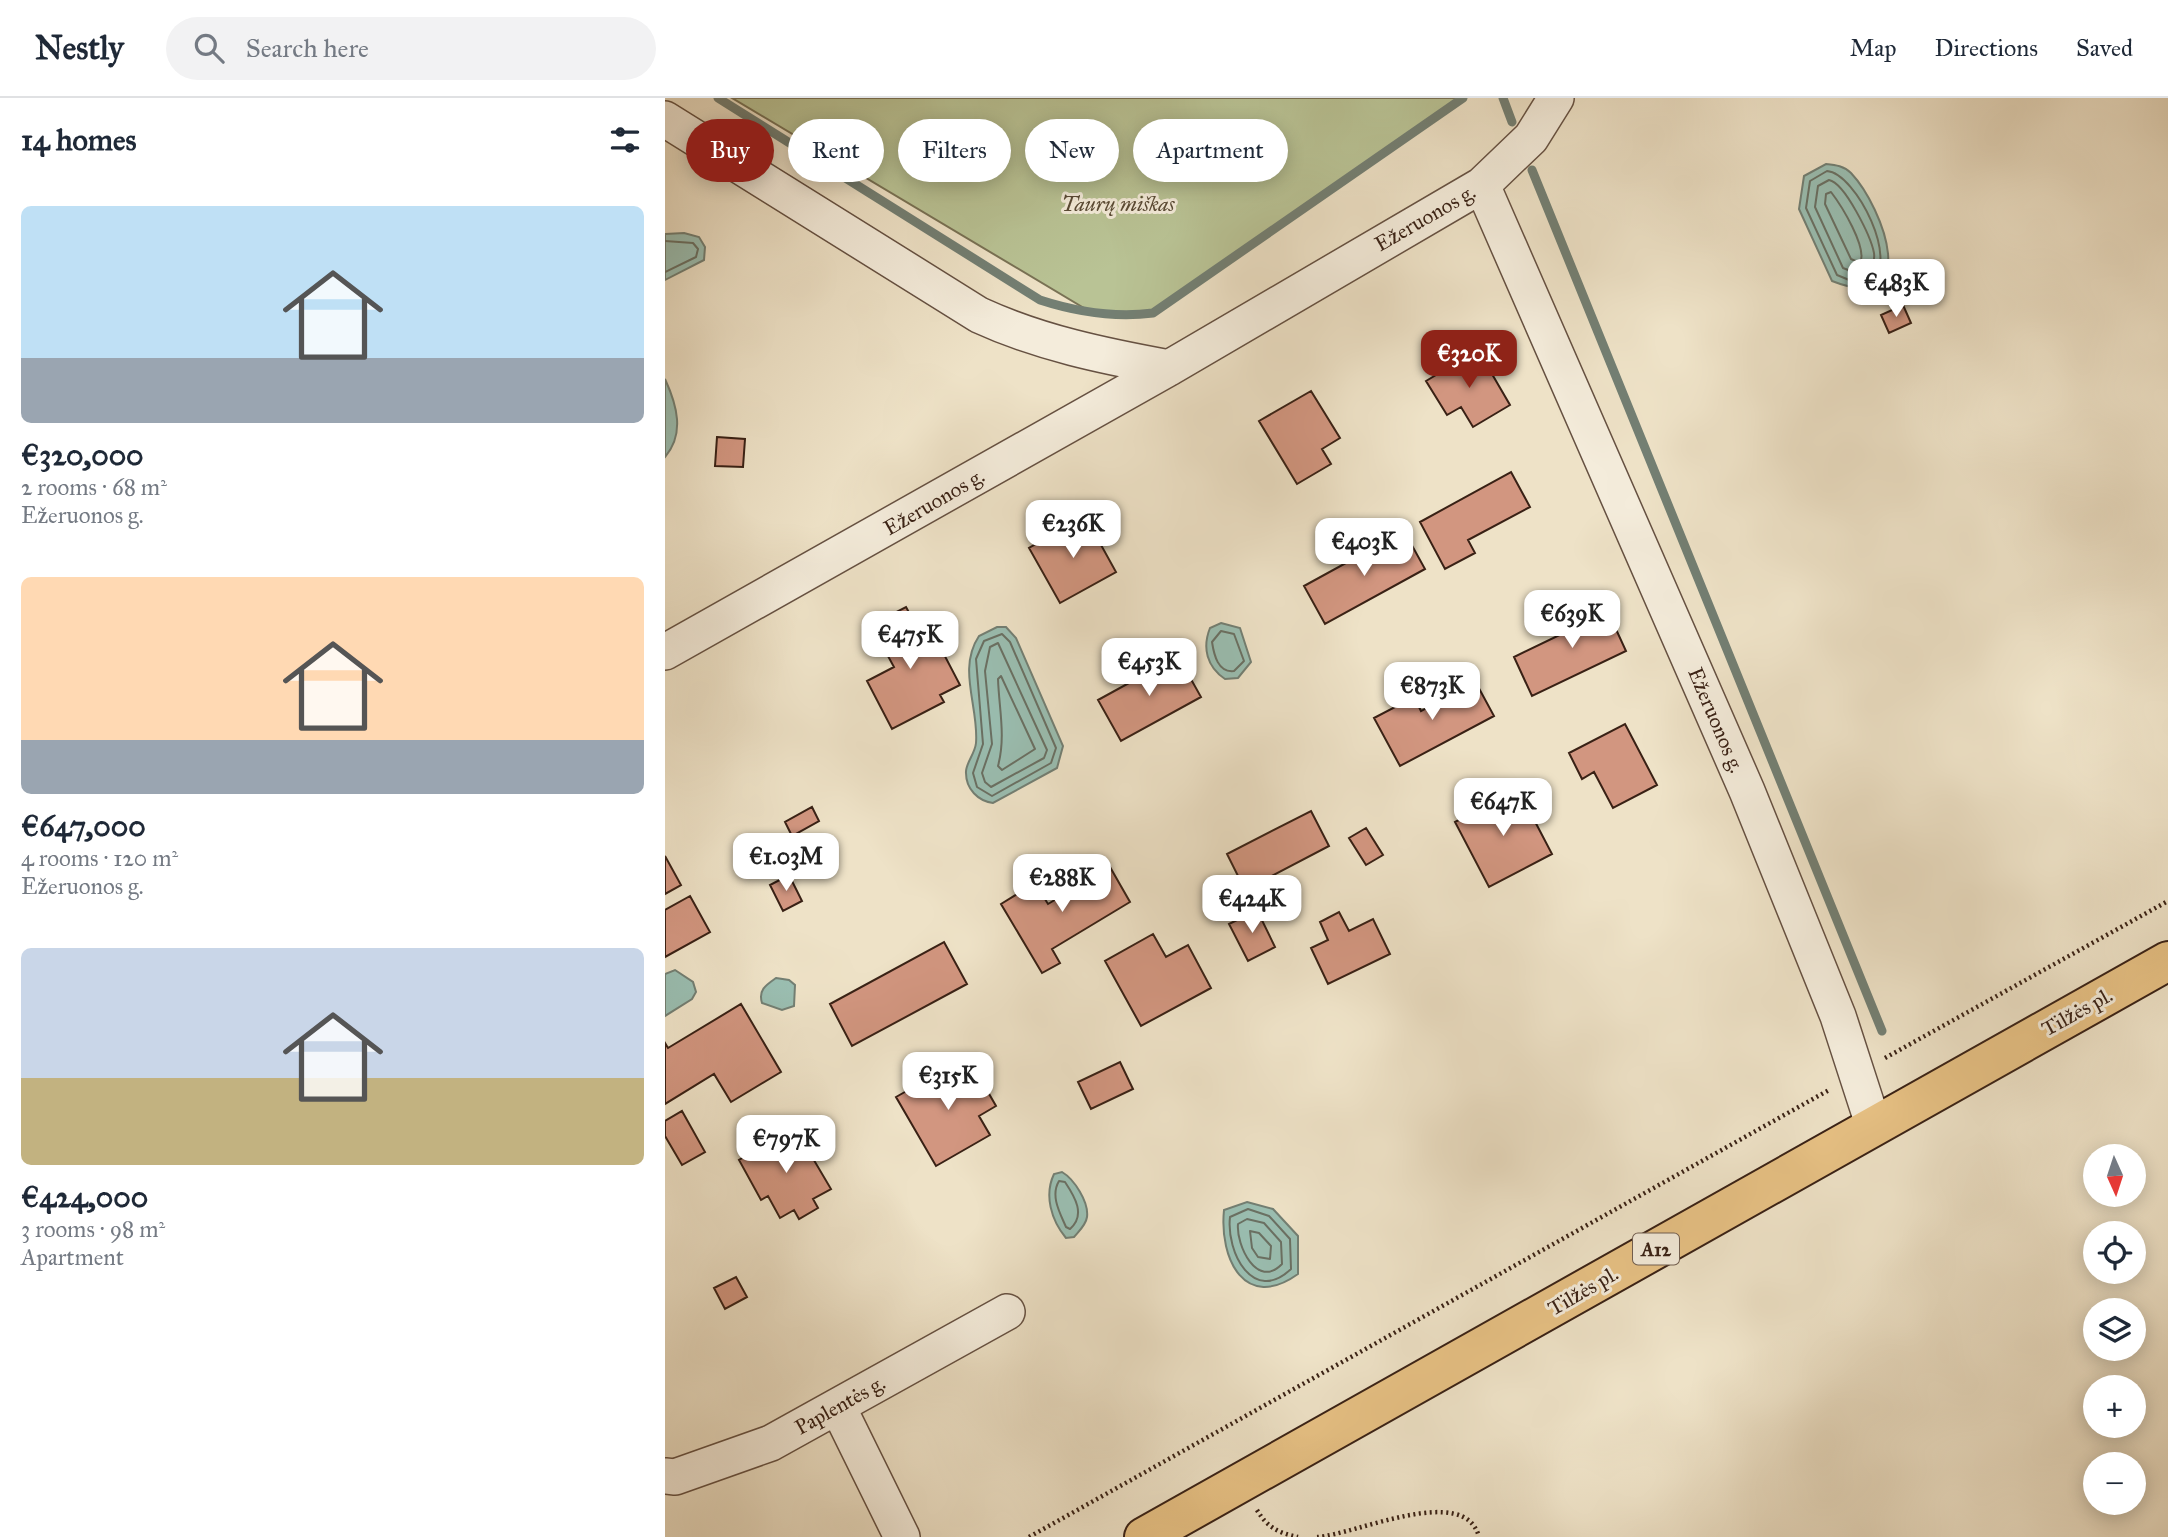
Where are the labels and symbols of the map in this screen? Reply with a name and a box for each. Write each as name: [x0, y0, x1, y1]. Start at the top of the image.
street label: Ežeruonos g.: [1370, 179, 1480, 257]
park label: Taurų miškas: [1061, 191, 1175, 217]
pin: €483K: [1847, 260, 1945, 319]
pin: €320K: [1420, 330, 1518, 390]
street label: Ežeruonos g.: [879, 463, 989, 541]
pin: €236K: [1024, 500, 1122, 560]
pin: €403K: [1315, 518, 1413, 578]
pin: €639K: [1523, 590, 1621, 650]
pin: €475K: [861, 612, 959, 671]
pin: €453K: [1100, 638, 1198, 698]
pin: €873K: [1383, 662, 1481, 722]
street label: Ežeruonos g.: [1682, 663, 1750, 777]
pin: €647K: [1454, 778, 1552, 838]
pin: €1.03M: [729, 834, 843, 893]
pin: €288K: [1013, 854, 1111, 914]
pin: €424K: [1203, 876, 1301, 935]
street label: Tilžės pl.: [2037, 982, 2117, 1042]
pin: €315K: [899, 1052, 997, 1112]
pin: €797K: [737, 1116, 835, 1175]
north arrow: [2083, 1144, 2145, 1208]
road number: A12: [1633, 1233, 1679, 1264]
street label: Tilžės pl.: [1543, 1261, 1623, 1321]
street label: Paplentės g.: [790, 1370, 890, 1440]

